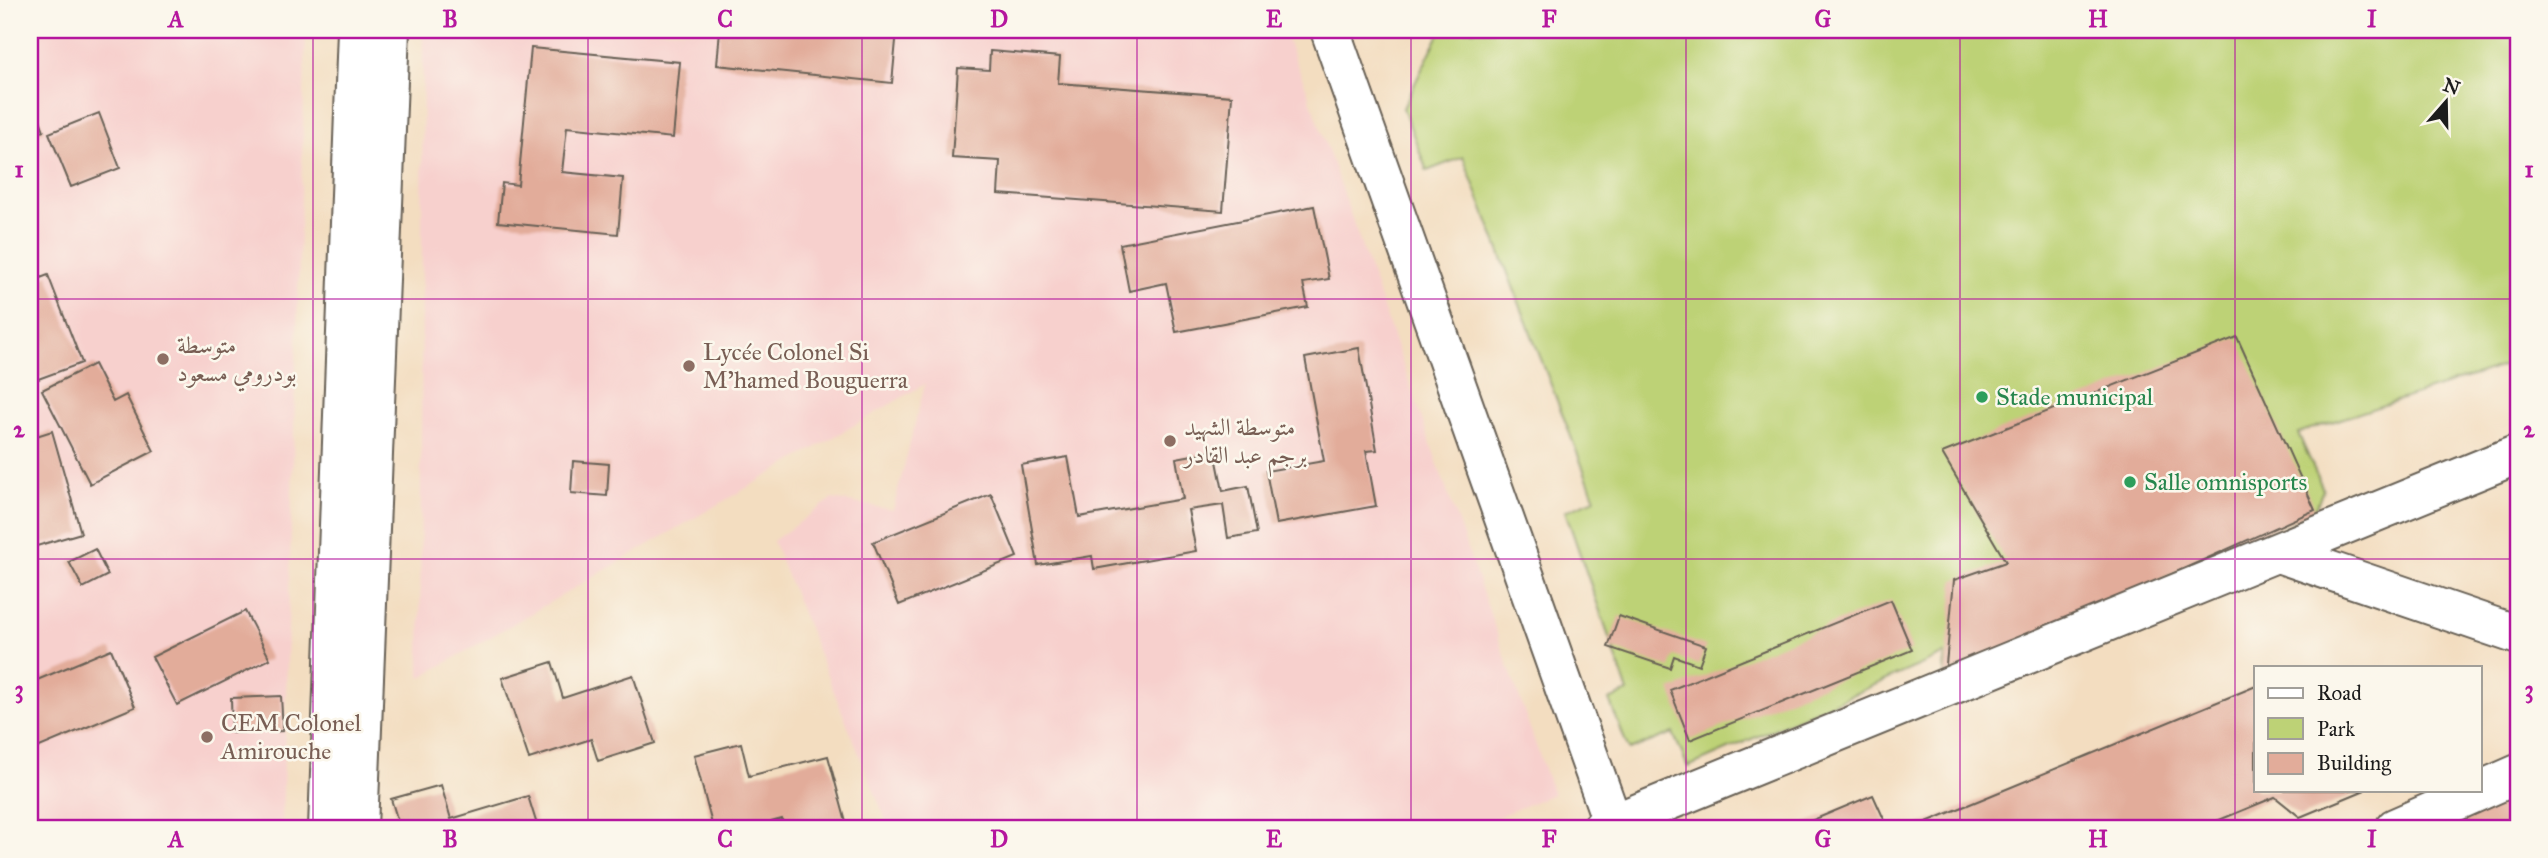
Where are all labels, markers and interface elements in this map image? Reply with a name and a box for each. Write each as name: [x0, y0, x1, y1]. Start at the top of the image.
text: A: [166, 5, 184, 33]
text: B: [442, 5, 458, 33]
text: C: [717, 5, 733, 33]
text: D: [990, 5, 1008, 33]
text: E: [1266, 5, 1283, 33]
text: F: [1541, 5, 1557, 33]
text: G: [1815, 5, 1832, 33]
text: H: [2088, 5, 2108, 33]
text: I: [2367, 5, 2377, 33]
north arrow: [2412, 66, 2482, 136]
text: N: [2440, 73, 2463, 100]
text: 1: [14, 155, 24, 183]
text: 1: [2524, 155, 2534, 183]
place label: متوسطة بودرومي مسعود: [177, 330, 297, 392]
place label: Lycée Colonel Si M'hamed Bouguerra: [703, 337, 909, 395]
marker: متوسطة بودرومي مسعود: [155, 351, 171, 367]
marker: Lycée Colonel Si M'hamed Bouguerra: [681, 358, 697, 374]
place label: Stade municipal: [1996, 382, 2154, 412]
marker: Stade municipal: [1974, 389, 1990, 405]
place label: متوسطة الشهيد برجم عبد القادر: [1182, 412, 1307, 477]
text: 2: [13, 415, 25, 443]
text: 2: [2523, 415, 2535, 443]
marker: متوسطة الشهيد برجم عبد القادر: [1162, 433, 1178, 449]
place label: Salle omnisports: [2144, 467, 2307, 497]
marker: Salle omnisports: [2122, 474, 2138, 490]
legend: [2254, 666, 2482, 792]
text: 3: [14, 675, 24, 704]
text: 3: [2524, 675, 2534, 704]
text: Road: [2317, 680, 2362, 706]
place label: CEM Colonel Amirouche: [220, 708, 362, 766]
text: Park: [2317, 716, 2355, 742]
marker: CEM Colonel Amirouche: [199, 729, 215, 745]
text: Building: [2317, 750, 2391, 776]
text: A: [166, 825, 184, 853]
text: B: [442, 825, 458, 853]
text: C: [717, 825, 733, 853]
text: D: [990, 825, 1008, 853]
text: E: [1266, 825, 1283, 853]
text: F: [1541, 825, 1557, 853]
text: G: [1815, 825, 1832, 853]
text: H: [2088, 825, 2108, 853]
text: I: [2367, 825, 2377, 853]

